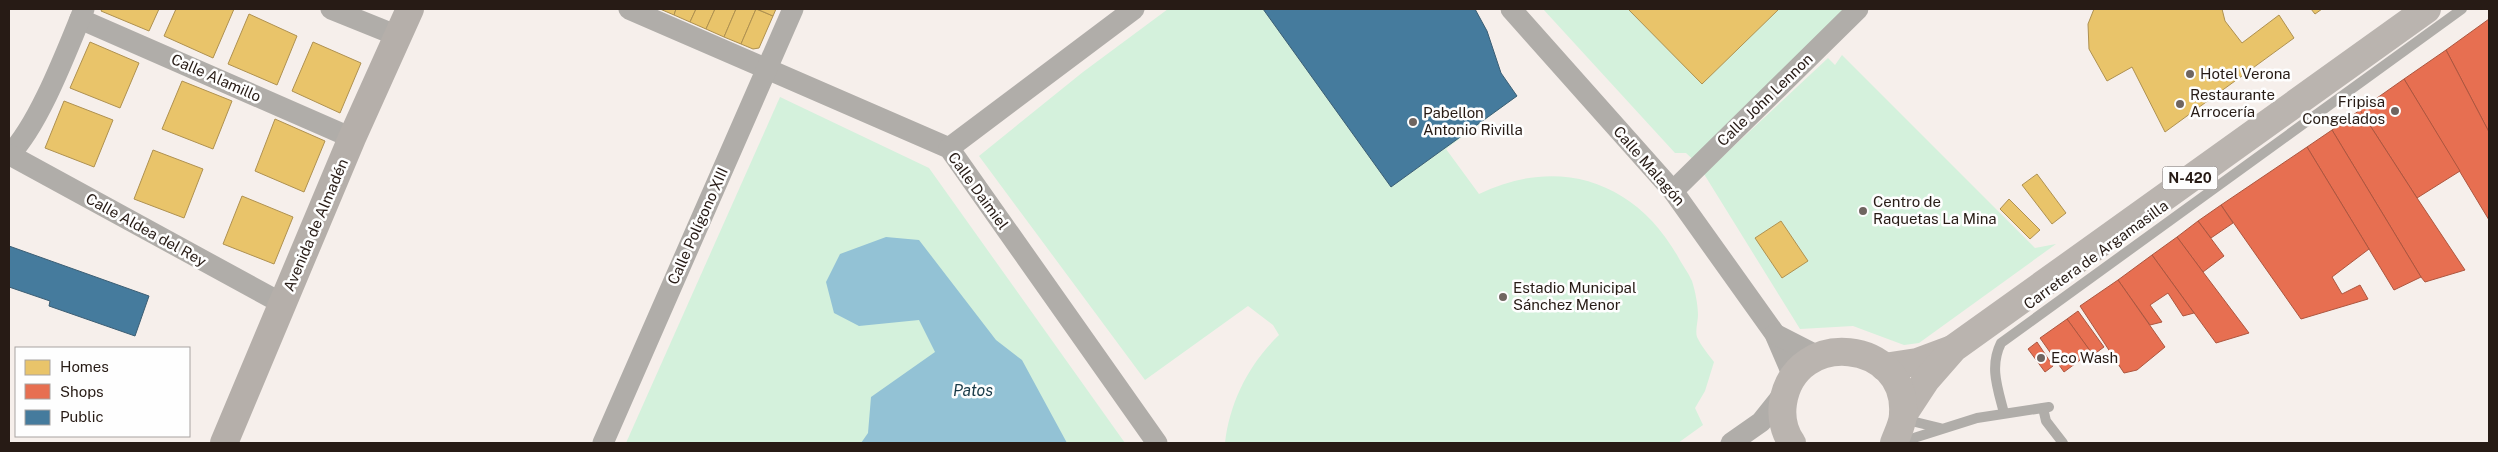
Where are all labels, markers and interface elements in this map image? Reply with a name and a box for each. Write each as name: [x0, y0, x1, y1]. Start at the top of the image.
street label: Calle Alamillo: [169, 50, 264, 105]
street label: Calle John Lennon: [1714, 50, 1816, 149]
place label: Hotel Verona: [2200, 65, 2291, 82]
marker: Hotel Verona: [2184, 68, 2196, 80]
place label: Restaurante Arrocería: [2190, 86, 2275, 120]
place label: Fripisa Congelados: [2302, 93, 2385, 127]
marker: Restaurante Arrocería: [2174, 98, 2186, 110]
place label: Pabellon Antonio Rivilla: [1423, 104, 1523, 138]
marker: Fripisa Congelados: [2389, 105, 2401, 117]
marker: Pabellon Antonio Rivilla: [1407, 116, 1419, 128]
street label: Calle Malagón: [1610, 123, 1688, 209]
street label: Calle Daimiel: [945, 149, 1012, 233]
street label: Avenida de Almadén: [280, 156, 351, 294]
street label: Calle Polígono XIII: [664, 165, 731, 287]
road number: N-420: [2162, 167, 2218, 190]
street label: Calle Aldea del Rey: [83, 189, 209, 270]
place label: Centro de Raquetas La Mina: [1873, 193, 1997, 227]
street label: Carretera de Argamasilla: [2020, 197, 2171, 313]
marker: Centro de Raquetas La Mina: [1857, 205, 1869, 217]
place label: Estadio Municipal Sánchez Menor: [1513, 279, 1636, 313]
marker: Estadio Municipal Sánchez Menor: [1497, 291, 1509, 303]
legend: [15, 347, 190, 437]
place label: Eco Wash: [2051, 349, 2118, 366]
marker: Eco Wash: [2035, 352, 2047, 364]
text: Homes: [60, 358, 109, 375]
water label: Patos: [953, 381, 993, 400]
text: Shops: [60, 383, 104, 400]
text: Public: [60, 408, 104, 425]

